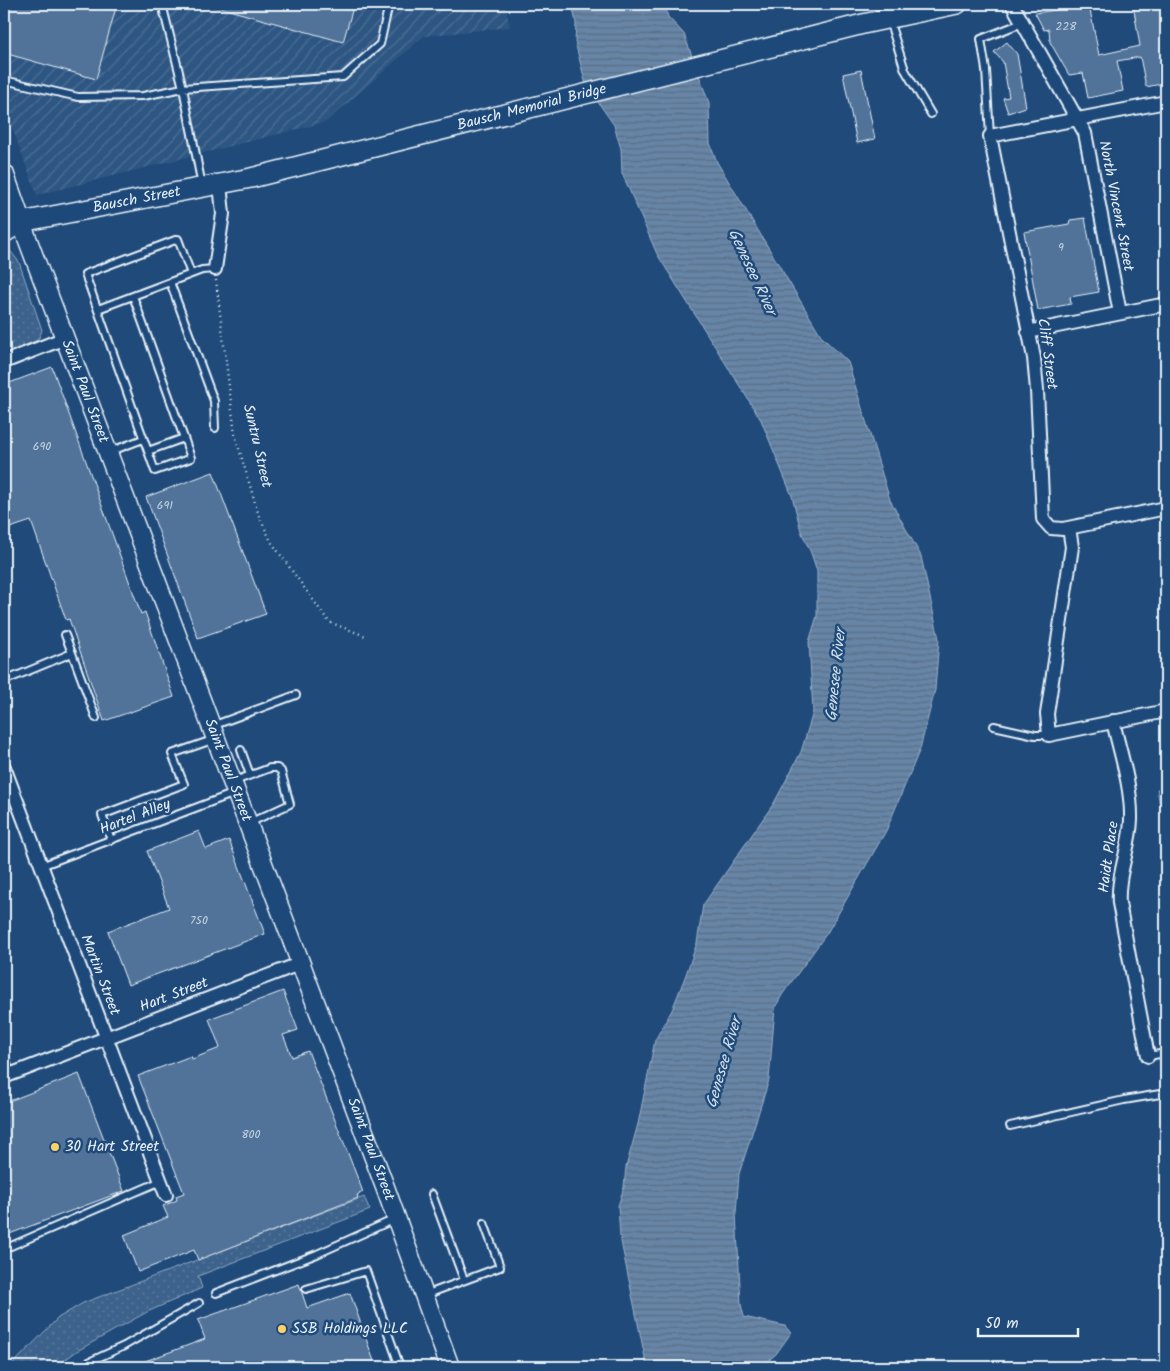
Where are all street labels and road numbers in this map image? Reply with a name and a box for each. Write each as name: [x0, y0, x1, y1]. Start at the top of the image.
street label: Bausch Memorial Bridge: [455, 77, 609, 138]
street label: North Vincent Street: [1092, 139, 1140, 274]
street label: Bausch Street: [91, 180, 183, 220]
street label: Cliff Street: [1030, 317, 1064, 391]
street label: Saint Paul Street: [54, 336, 115, 447]
street label: Suntru Street: [236, 402, 278, 490]
street label: Saint Paul Street: [197, 715, 258, 826]
street label: Hartel Alley: [96, 792, 175, 842]
street label: Haidt Place: [1092, 819, 1126, 894]
street label: Martin Street: [74, 931, 127, 1019]
street label: Hart Street: [136, 971, 212, 1019]
street label: Saint Paul Street: [340, 1094, 401, 1204]

